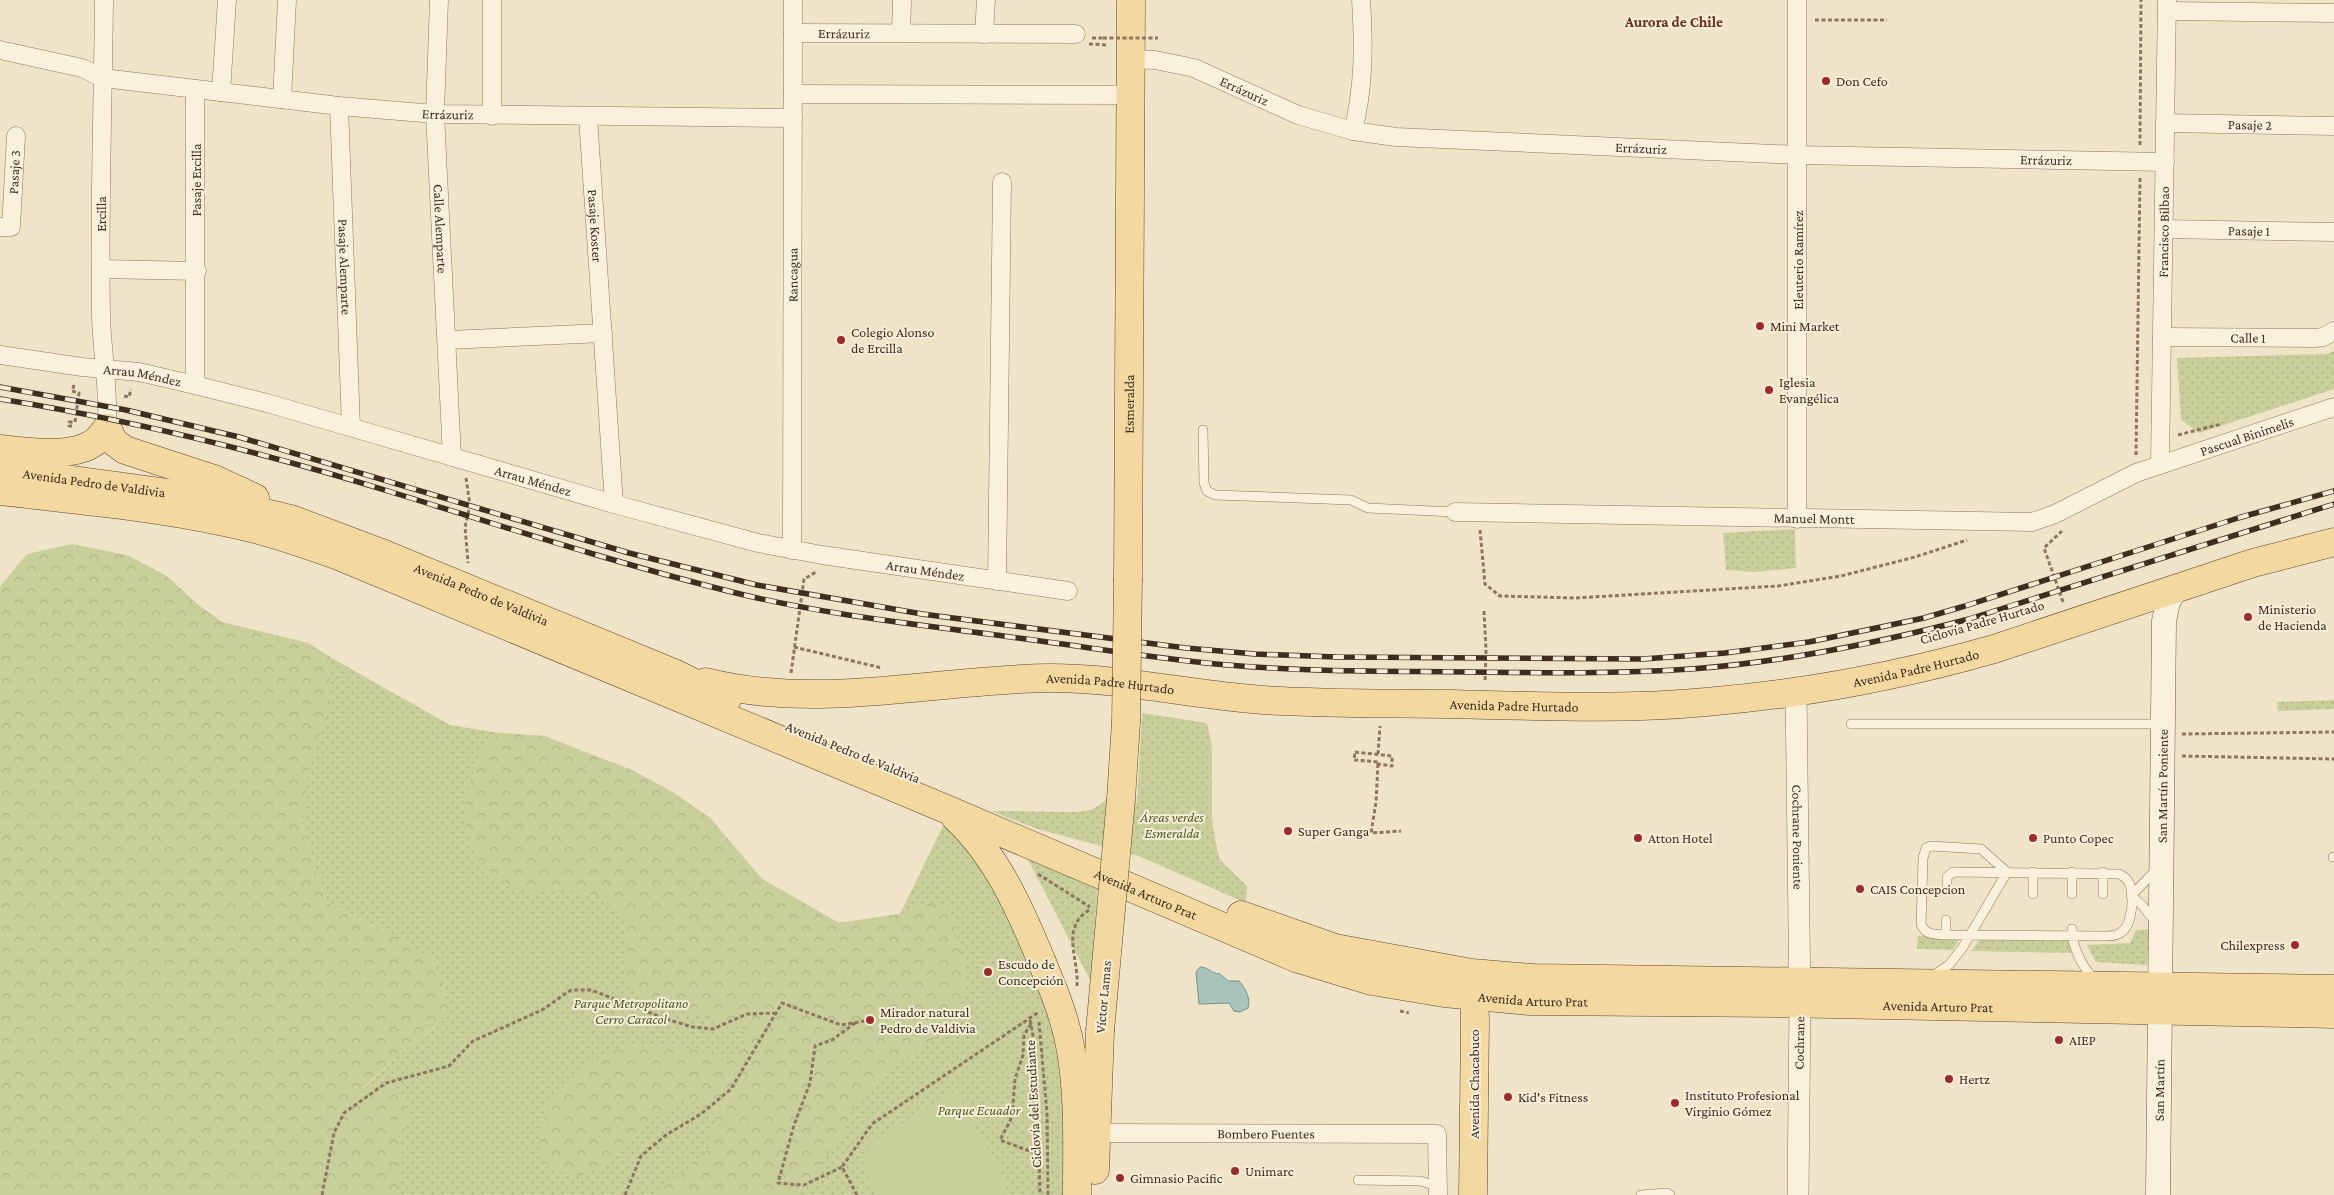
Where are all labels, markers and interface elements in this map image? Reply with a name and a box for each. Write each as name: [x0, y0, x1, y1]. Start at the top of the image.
district label: Aurora de Chile: [1624, 14, 1723, 30]
street label: Errázuriz: [818, 25, 870, 41]
street label: Errázuriz: [1217, 73, 1271, 109]
place label: Don Cefo: [1836, 73, 1888, 89]
marker: Don Cefo: [1820, 75, 1832, 87]
street label: Errázuriz: [421, 105, 474, 122]
street label: Pasaje 2: [2228, 116, 2273, 134]
street label: Errázuriz: [1615, 139, 1667, 157]
street label: Pasaje Ercilla: [188, 143, 205, 217]
street label: Pasaje 3: [5, 150, 23, 195]
street label: Errázuriz: [2020, 151, 2072, 168]
street label: Calle Alemparte: [430, 184, 451, 274]
street label: Francisco Bilbao: [2155, 186, 2172, 278]
street label: Pasaje Koster: [585, 189, 606, 263]
street label: Ercilla: [93, 196, 109, 232]
street label: Eleuterio Ramírez: [1790, 210, 1806, 310]
street label: Pasaje Alemparte: [335, 219, 355, 315]
street label: Pasaje 1: [2228, 222, 2271, 240]
street label: Rancagua: [784, 247, 801, 302]
place label: Mini Market: [1770, 318, 1840, 334]
marker: Mini Market: [1754, 320, 1766, 332]
place label: Colegio Alonso de Ercilla: [851, 324, 935, 356]
street label: Calle 1: [2230, 329, 2266, 346]
marker: Colegio Alonso de Ercilla: [835, 334, 847, 346]
street label: Arrau Méndez: [103, 361, 183, 390]
street label: Esmeralda: [1121, 374, 1137, 434]
place label: Iglesia Evangélica: [1779, 374, 1840, 406]
marker: Iglesia Evangélica: [1763, 384, 1775, 396]
street label: Pascual Binimelis: [2198, 413, 2296, 459]
street label: Arrau Méndez: [493, 462, 573, 499]
street label: Avenida Pedro de Valdivia: [22, 465, 167, 501]
street label: Manuel Montt: [1773, 510, 1855, 527]
street label: Arrau Méndez: [885, 556, 966, 584]
street label: Avenida Pedro de Valdivia: [412, 559, 551, 629]
street label: Ciclovía Padre Hurtado: [1918, 597, 2046, 647]
place label: Ministerio de Hacienda: [2258, 601, 2327, 633]
marker: Ministerio de Hacienda: [2242, 611, 2254, 623]
street label: Avenida Padre Hurtado: [1852, 646, 1981, 690]
street label: Avenida Padre Hurtado: [1046, 670, 1175, 698]
street label: Avenida Padre Hurtado: [1449, 696, 1579, 715]
street label: Avenida Pedro de Valdivia: [783, 718, 923, 787]
street label: San Martín Poniente: [2154, 729, 2171, 843]
street label: Cochrane Poniente: [1789, 784, 1807, 890]
park label: Áreas verdes Esmeralda: [1139, 809, 1204, 841]
place label: Super Ganga: [1298, 823, 1370, 839]
marker: Super Ganga: [1282, 825, 1294, 837]
place label: Atton Hotel: [1648, 830, 1713, 846]
place label: Punto Copec: [2043, 830, 2114, 846]
marker: Atton Hotel: [1632, 832, 1644, 844]
marker: Punto Copec: [2027, 832, 2039, 844]
street label: Avenida Arturo Prat: [1092, 865, 1200, 923]
place label: CAIS Concepcion: [1870, 881, 1966, 897]
marker: CAIS Concepcion: [1854, 883, 1866, 895]
place label: Chilexpress: [2220, 937, 2285, 953]
marker: Chilexpress: [2289, 939, 2301, 951]
place label: Escudo de Concepción: [998, 956, 1064, 988]
street label: Víctor Lamas: [1092, 960, 1114, 1034]
marker: Escudo de Concepción: [982, 966, 994, 978]
street label: Avenida Arturo Prat: [1477, 988, 1588, 1009]
park label: Parque Metropolitano Cerro Caracol: [574, 995, 688, 1027]
street label: Avenida Arturo Prat: [1883, 997, 1993, 1015]
place label: Mirador natural Pedro de Valdivia: [880, 1004, 976, 1036]
marker: Mirador natural Pedro de Valdivia: [864, 1014, 876, 1026]
street label: Cochrane: [1791, 1016, 1807, 1070]
street label: Avenida Chacabuco: [1466, 1029, 1482, 1139]
place label: AIEP: [2069, 1032, 2096, 1048]
marker: AIEP: [2053, 1034, 2065, 1046]
street label: Ciclovía del Estudiante: [1022, 1040, 1044, 1168]
street label: San Martín: [2151, 1058, 2167, 1121]
place label: Hertz: [1959, 1071, 1990, 1087]
marker: Hertz: [1943, 1073, 1955, 1085]
place label: Instituto Profesional Virginio Gómez: [1685, 1087, 1800, 1119]
place label: Kid's Fitness: [1518, 1089, 1588, 1105]
marker: Kid's Fitness: [1502, 1091, 1514, 1103]
marker: Instituto Profesional Virginio Gómez: [1669, 1097, 1681, 1109]
park label: Parque Ecuador: [938, 1102, 1021, 1118]
street label: Bombero Fuentes: [1217, 1125, 1315, 1142]
place label: Unimarc: [1245, 1163, 1294, 1179]
marker: Unimarc: [1229, 1165, 1241, 1177]
place label: Gimnasio Pacific: [1130, 1170, 1223, 1186]
marker: Gimnasio Pacific: [1114, 1172, 1126, 1184]

